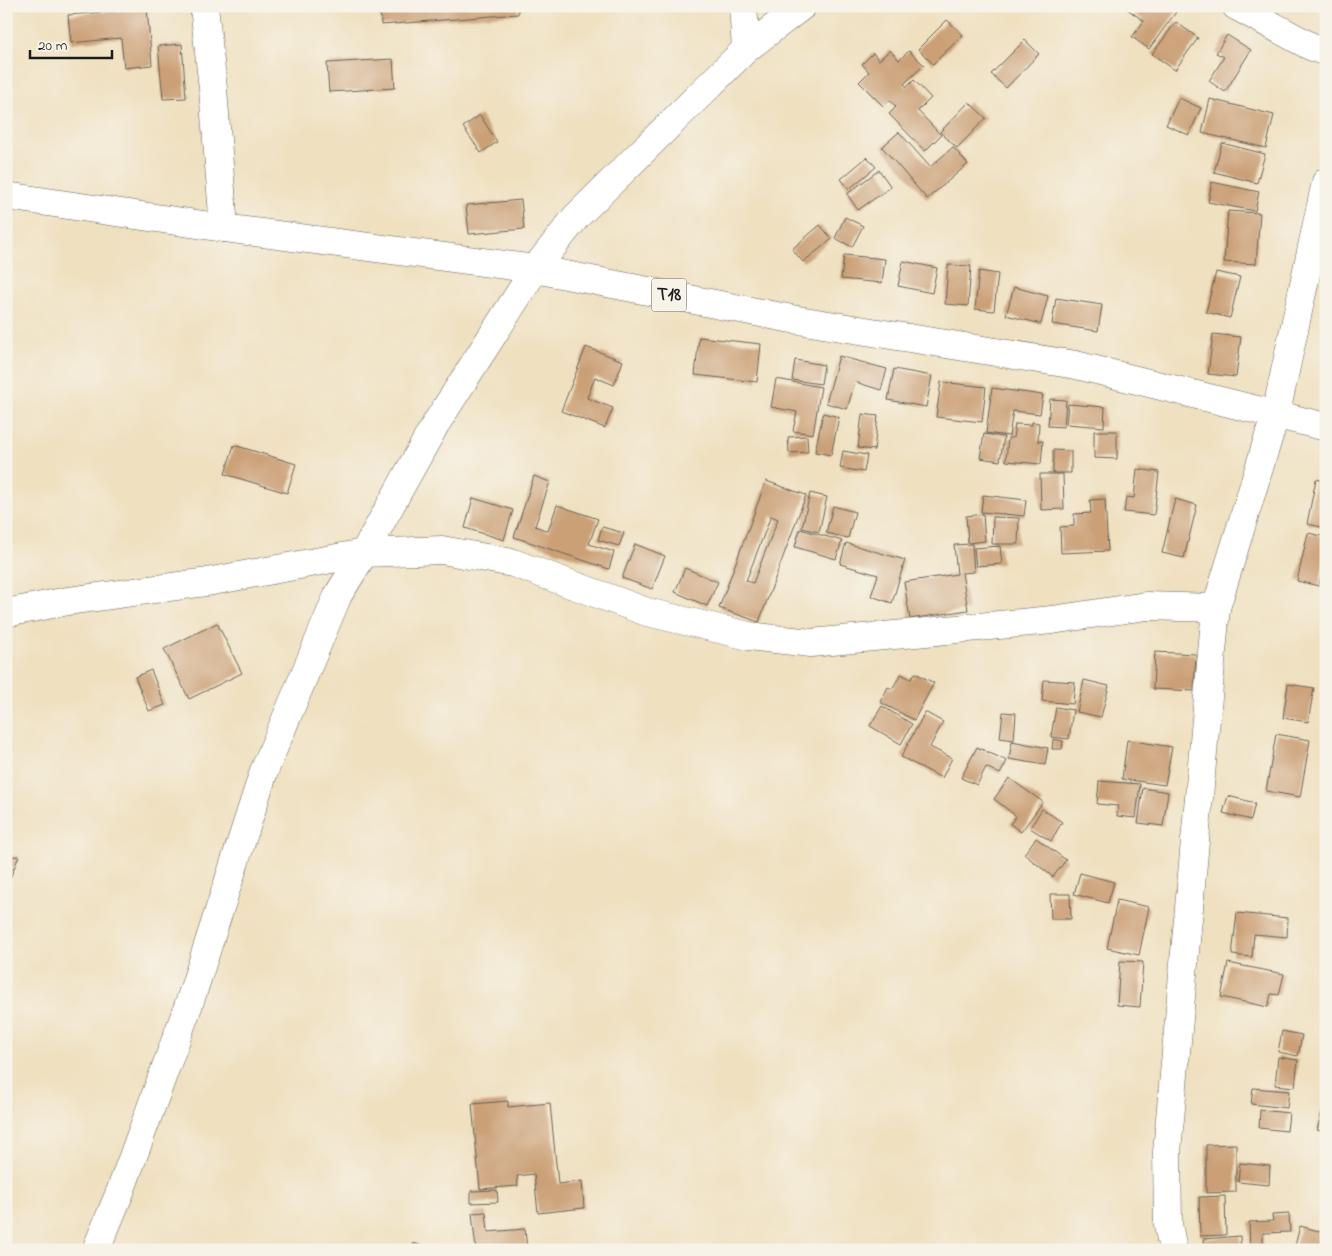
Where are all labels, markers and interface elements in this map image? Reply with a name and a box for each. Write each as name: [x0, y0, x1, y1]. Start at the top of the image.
scale bar: [30, 28, 112, 60]
text: 20 m: [38, 35, 68, 57]
road number: T18: [652, 278, 686, 312]

